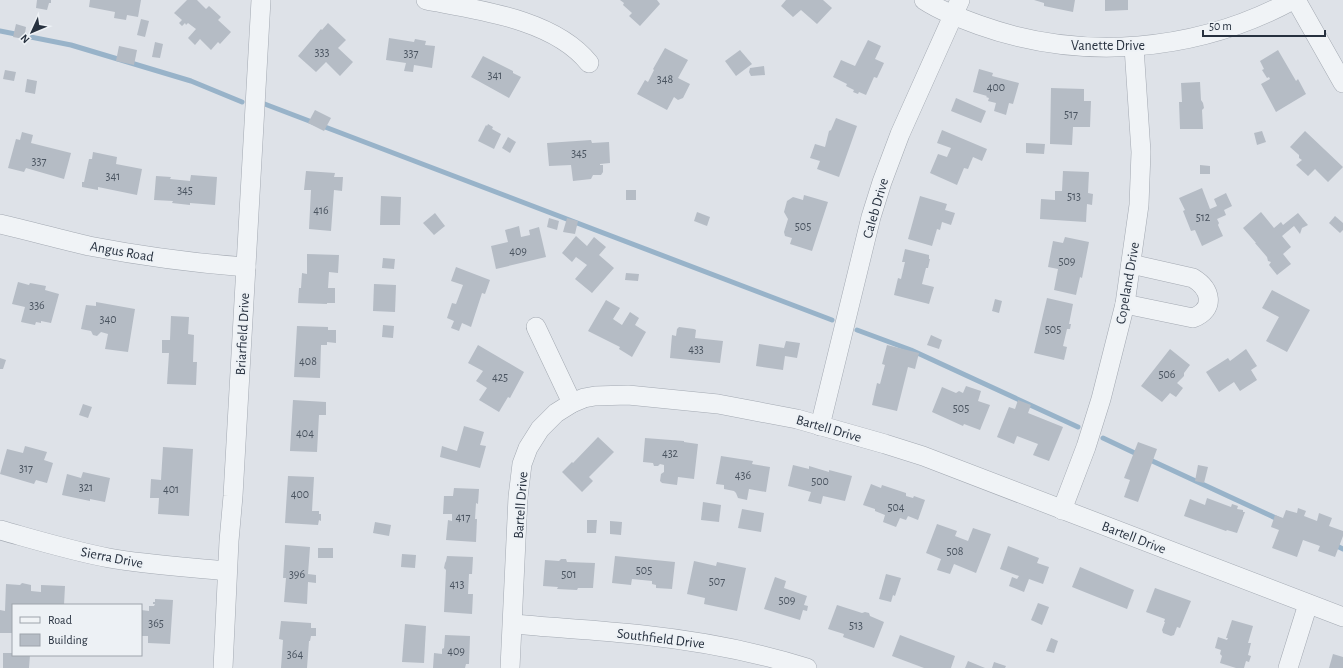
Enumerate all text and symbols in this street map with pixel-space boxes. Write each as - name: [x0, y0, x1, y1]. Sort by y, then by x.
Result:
- north arrow: [12, 12, 52, 52]
- scale bar: [1203, 12, 1325, 38]
- text: 50 m: [1209, 20, 1232, 32]
- text: N: [19, 32, 32, 45]
- street label: Vanette Drive: [1071, 39, 1145, 53]
- house number: 333: [315, 46, 329, 58]
- house number: 337: [404, 47, 418, 59]
- house number: 341: [488, 69, 502, 81]
- house number: 348: [657, 73, 674, 85]
- house number: 400: [987, 81, 1005, 93]
- house number: 517: [1064, 108, 1078, 120]
- house number: 345: [571, 147, 587, 159]
- house number: 337: [32, 155, 46, 167]
- house number: 341: [106, 170, 120, 182]
- street label: Caleb Drive: [861, 176, 891, 240]
- house number: 345: [177, 184, 193, 196]
- house number: 513: [1067, 190, 1081, 202]
- house number: 416: [313, 204, 329, 216]
- house number: 512: [1196, 211, 1211, 223]
- house number: 505: [795, 220, 811, 232]
- street label: Angus Road: [89, 239, 155, 264]
- street label: Copeland Drive: [1114, 241, 1142, 325]
- house number: 409: [509, 245, 527, 257]
- house number: 509: [1059, 255, 1076, 267]
- street label: Briarfield Drive: [234, 292, 252, 376]
- house number: 336: [29, 299, 45, 311]
- house number: 340: [99, 313, 117, 325]
- house number: 505: [1045, 323, 1061, 335]
- house number: 433: [688, 343, 704, 355]
- house number: 408: [299, 355, 317, 367]
- house number: 506: [1159, 368, 1176, 380]
- house number: 425: [492, 371, 508, 383]
- house number: 505: [953, 402, 969, 414]
- street label: Bartell Drive: [794, 413, 863, 445]
- house number: 404: [296, 427, 314, 439]
- house number: 432: [662, 447, 679, 459]
- house number: 317: [19, 462, 33, 474]
- house number: 436: [735, 469, 752, 481]
- street label: Bartell Drive: [512, 471, 530, 539]
- house number: 500: [811, 475, 829, 487]
- house number: 321: [79, 481, 93, 493]
- house number: 401: [163, 483, 179, 495]
- house number: 400: [291, 488, 309, 500]
- house number: 504: [887, 501, 905, 513]
- house number: 417: [456, 511, 470, 523]
- street label: Bartell Drive: [1100, 519, 1168, 557]
- street label: Sierra Drive: [79, 545, 144, 571]
- house number: 508: [946, 545, 964, 557]
- house number: 505: [636, 564, 652, 576]
- house number: 396: [289, 568, 305, 580]
- house number: 501: [561, 568, 577, 580]
- house number: 507: [709, 575, 725, 587]
- house number: 413: [450, 578, 464, 590]
- house number: 509: [779, 594, 796, 606]
- legend: [12, 604, 142, 656]
- text: Road: [48, 614, 72, 626]
- house number: 365: [148, 617, 164, 629]
- house number: 513: [849, 619, 863, 631]
- street label: Southfield Drive: [616, 627, 706, 651]
- text: Building: [48, 634, 88, 646]
- house number: 409: [447, 645, 465, 657]
- house number: 364: [287, 648, 303, 660]

